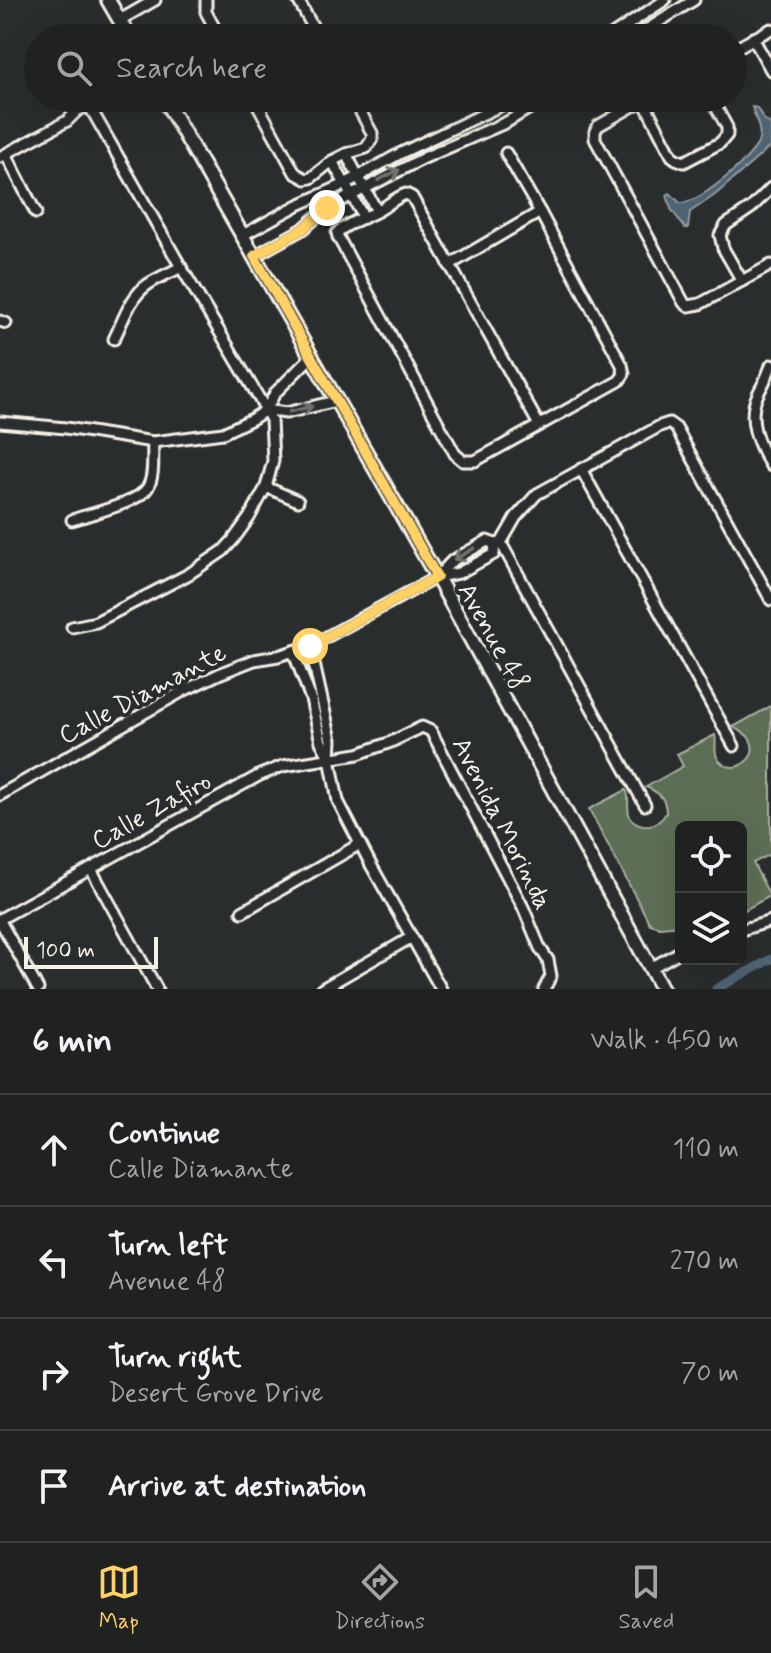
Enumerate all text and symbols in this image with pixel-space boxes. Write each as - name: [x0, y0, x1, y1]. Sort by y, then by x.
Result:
- search box: [24, 24, 747, 112]
- icon: search: [52, 46, 96, 90]
- text: Search here: [116, 49, 267, 88]
- one-way arrow: [377, 167, 401, 183]
- route end: [309, 190, 345, 226]
- one-way arrow: [288, 401, 314, 416]
- one-way arrow: [453, 546, 476, 562]
- street label: Avenue 48: [449, 577, 536, 697]
- route start: [292, 628, 328, 664]
- street label: Calle Diamante: [53, 636, 233, 753]
- street label: Avenida Morinda: [443, 732, 559, 916]
- street label: Calle Zafiro: [86, 765, 218, 859]
- map controls: [675, 821, 747, 965]
- button: locate: [675, 821, 747, 893]
- button: layers: [675, 893, 747, 965]
- scale bar: [24, 933, 158, 969]
- text: 100 m: [36, 937, 95, 965]
- text: 6 min: [32, 1019, 112, 1064]
- text: Walk · 450 m: [590, 1024, 739, 1058]
- text: Continue: [108, 1114, 220, 1153]
- icon: ahead: [32, 1128, 76, 1172]
- text: 110 m: [673, 1133, 739, 1167]
- text: Calle Diamante: [108, 1153, 293, 1187]
- text: Turn left: [108, 1226, 228, 1265]
- icon: left: [32, 1240, 76, 1284]
- text: 270 m: [670, 1245, 739, 1279]
- text: Avenue 48: [108, 1265, 226, 1299]
- text: Turn right: [108, 1338, 241, 1377]
- icon: right: [32, 1352, 76, 1396]
- text: 70 m: [681, 1357, 739, 1391]
- text: Desert Grove Drive: [108, 1377, 323, 1411]
- icon: arrive: [32, 1464, 76, 1508]
- text: Arrive at destination: [108, 1467, 366, 1506]
- tab: Map: [97, 1560, 141, 1636]
- tab: Directions: [334, 1560, 425, 1636]
- tab: Saved: [619, 1560, 674, 1636]

